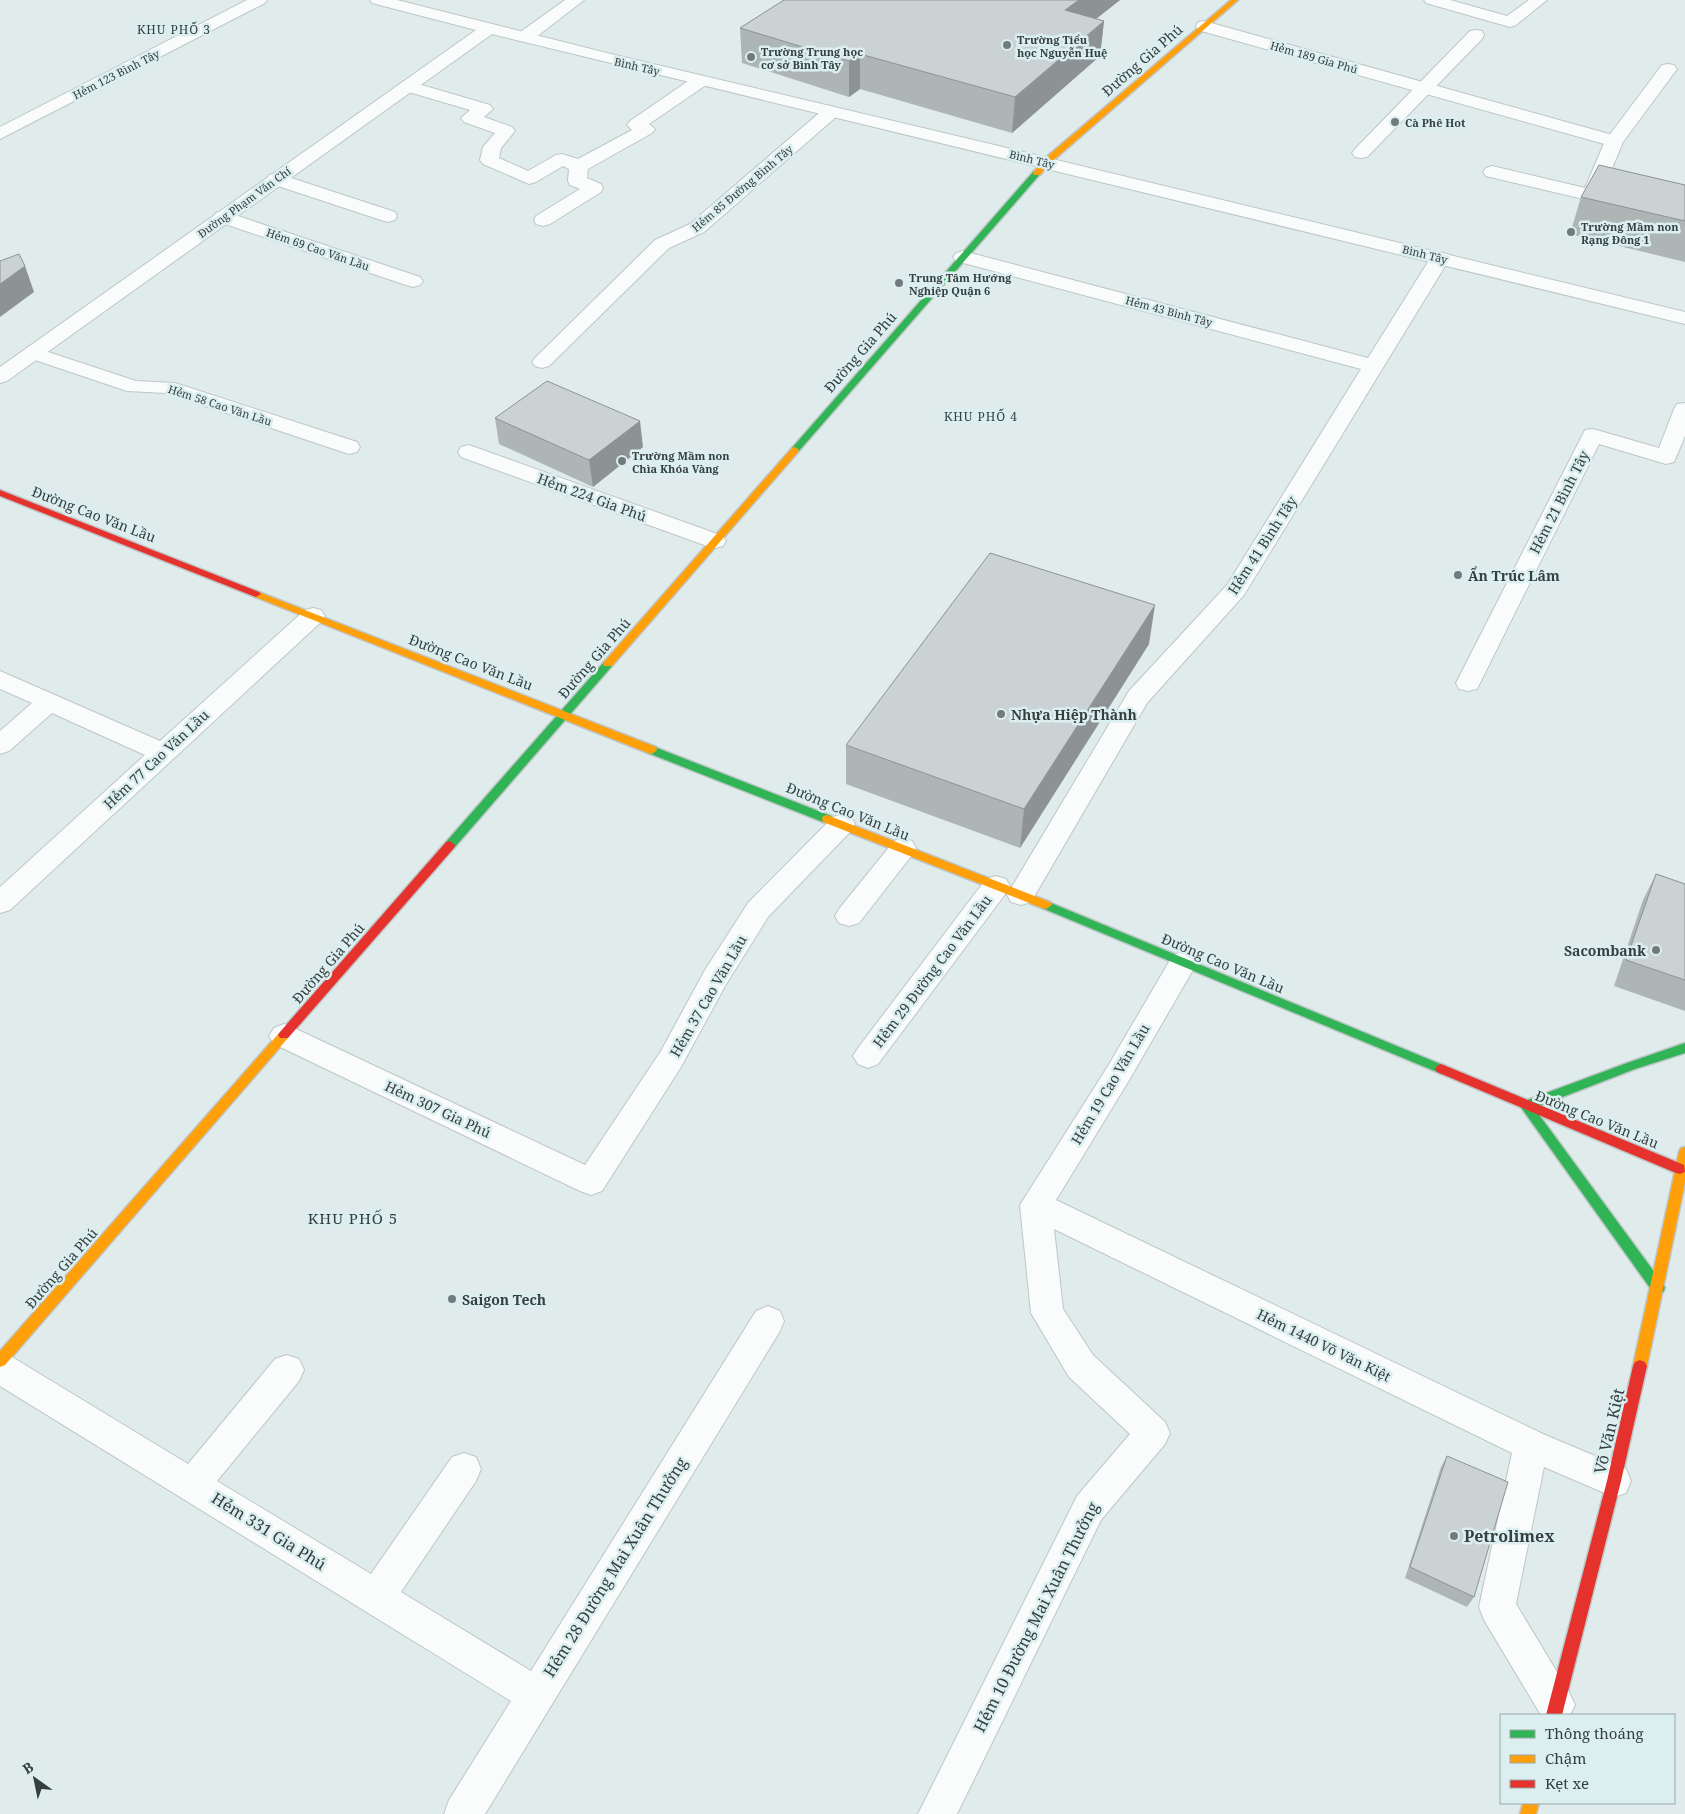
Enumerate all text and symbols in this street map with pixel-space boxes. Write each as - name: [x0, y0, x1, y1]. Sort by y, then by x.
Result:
- street label: Đường Gia Phú: [1098, 20, 1186, 100]
- district label: KHU PHỐ 3: [137, 21, 211, 38]
- place label: Trường Tiểu học Nguyễn Huệ: [1017, 32, 1107, 60]
- street label: Hẻm 189 Gia Phú: [1269, 37, 1359, 77]
- marker: Trường Tiểu học Nguyễn Huệ: [1001, 39, 1013, 51]
- place label: Trường Trung học cơ sở Bình Tây: [761, 44, 863, 72]
- street label: Hẻm 123 Bình Tây: [70, 45, 163, 102]
- marker: Trường Trung học cơ sở Bình Tây: [745, 51, 757, 63]
- street label: Bình Tây: [613, 53, 662, 79]
- place label: Cà Phê Hot: [1405, 115, 1466, 130]
- marker: Cà Phê Hot: [1389, 116, 1401, 128]
- street label: Hẻm 85 Đường Bình Tây: [688, 141, 796, 235]
- street label: Bình Tây: [1008, 146, 1057, 172]
- street label: Đường Phạm Văn Chí: [195, 163, 294, 241]
- place label: Trường Mầm non Rạng Đông 1: [1581, 219, 1679, 247]
- street label: Hẻm 69 Cao Văn Lầu: [264, 224, 372, 274]
- marker: Trường Mầm non Rạng Đông 1: [1565, 226, 1577, 238]
- street label: Bình Tây: [1401, 241, 1450, 267]
- place label: Trung Tâm Hướng Nghiệp Quận 6: [909, 270, 1012, 298]
- marker: Trung Tâm Hướng Nghiệp Quận 6: [893, 277, 905, 289]
- street label: Hẻm 43 Bình Tây: [1124, 292, 1215, 330]
- street label: Đường Gia Phú: [820, 308, 900, 396]
- street label: Hẻm 58 Cao Văn Lầu: [166, 381, 274, 429]
- district label: KHU PHỐ 4: [944, 408, 1018, 425]
- street label: Hẻm 21 Bình Tây: [1525, 447, 1593, 557]
- place label: Trường Mầm non Chìa Khóa Vàng: [632, 448, 730, 476]
- marker: Trường Mầm non Chìa Khóa Vàng: [616, 455, 628, 467]
- street label: Hẻm 224 Gia Phú: [535, 468, 649, 526]
- street label: Đường Cao Văn Lầu: [29, 482, 159, 546]
- street label: Hẻm 41 Bình Tây: [1223, 492, 1301, 598]
- place label: Ẩn Trúc Lâm: [1468, 566, 1560, 585]
- marker: Ẩn Trúc Lâm: [1452, 569, 1464, 581]
- street label: Đường Gia Phú: [554, 614, 634, 702]
- street label: Đường Cao Văn Lầu: [406, 630, 536, 694]
- street label: Hẻm 77 Cao Văn Lầu: [99, 705, 213, 813]
- place label: Nhựa Hiệp Thành: [1011, 705, 1137, 724]
- marker: Nhựa Hiệp Thành: [995, 708, 1007, 720]
- street label: Đường Cao Văn Lầu: [783, 778, 913, 844]
- street label: Hẻm 29 Đường Cao Văn Lầu: [868, 891, 996, 1051]
- street label: Đường Gia Phú: [288, 919, 368, 1007]
- street label: Đường Cao Văn Lầu: [1159, 929, 1287, 997]
- street label: Hẻm 37 Cao Văn Lầu: [665, 932, 751, 1060]
- place label: Sacombank: [1564, 941, 1646, 960]
- marker: Sacombank: [1650, 944, 1662, 956]
- street label: Hẻm 19 Cao Văn Lầu: [1066, 1020, 1154, 1148]
- street label: Hẻm 307 Gia Phú: [382, 1076, 494, 1142]
- street label: Đường Cao Văn Lầu: [1532, 1086, 1662, 1152]
- district label: KHU PHỐ 5: [308, 1208, 398, 1228]
- street label: Đường Gia Phú: [21, 1224, 101, 1312]
- place label: Saigon Tech: [462, 1290, 546, 1309]
- marker: Saigon Tech: [446, 1293, 458, 1305]
- street label: Hẻm 1440 Võ Văn Kiệt: [1254, 1304, 1394, 1386]
- street label: Võ Văn Kiệt: [1588, 1386, 1630, 1476]
- street label: Hẻm 28 Đường Mai Xuân Thưởng: [538, 1453, 692, 1681]
- street label: Hẻm 331 Gia Phú: [208, 1487, 330, 1575]
- street label: Hẻm 10 Đường Mai Xuân Thưởng: [968, 1498, 1104, 1736]
- place label: Petrolimex: [1464, 1525, 1555, 1547]
- marker: Petrolimex: [1448, 1530, 1460, 1542]
- legend: [1500, 1714, 1675, 1804]
- text: Thông thoáng: [1545, 1723, 1644, 1743]
- text: Chậm: [1545, 1748, 1586, 1768]
- north arrow: [10, 1754, 60, 1804]
- text: B: [19, 1757, 37, 1778]
- text: Kẹt xe: [1545, 1773, 1589, 1793]

